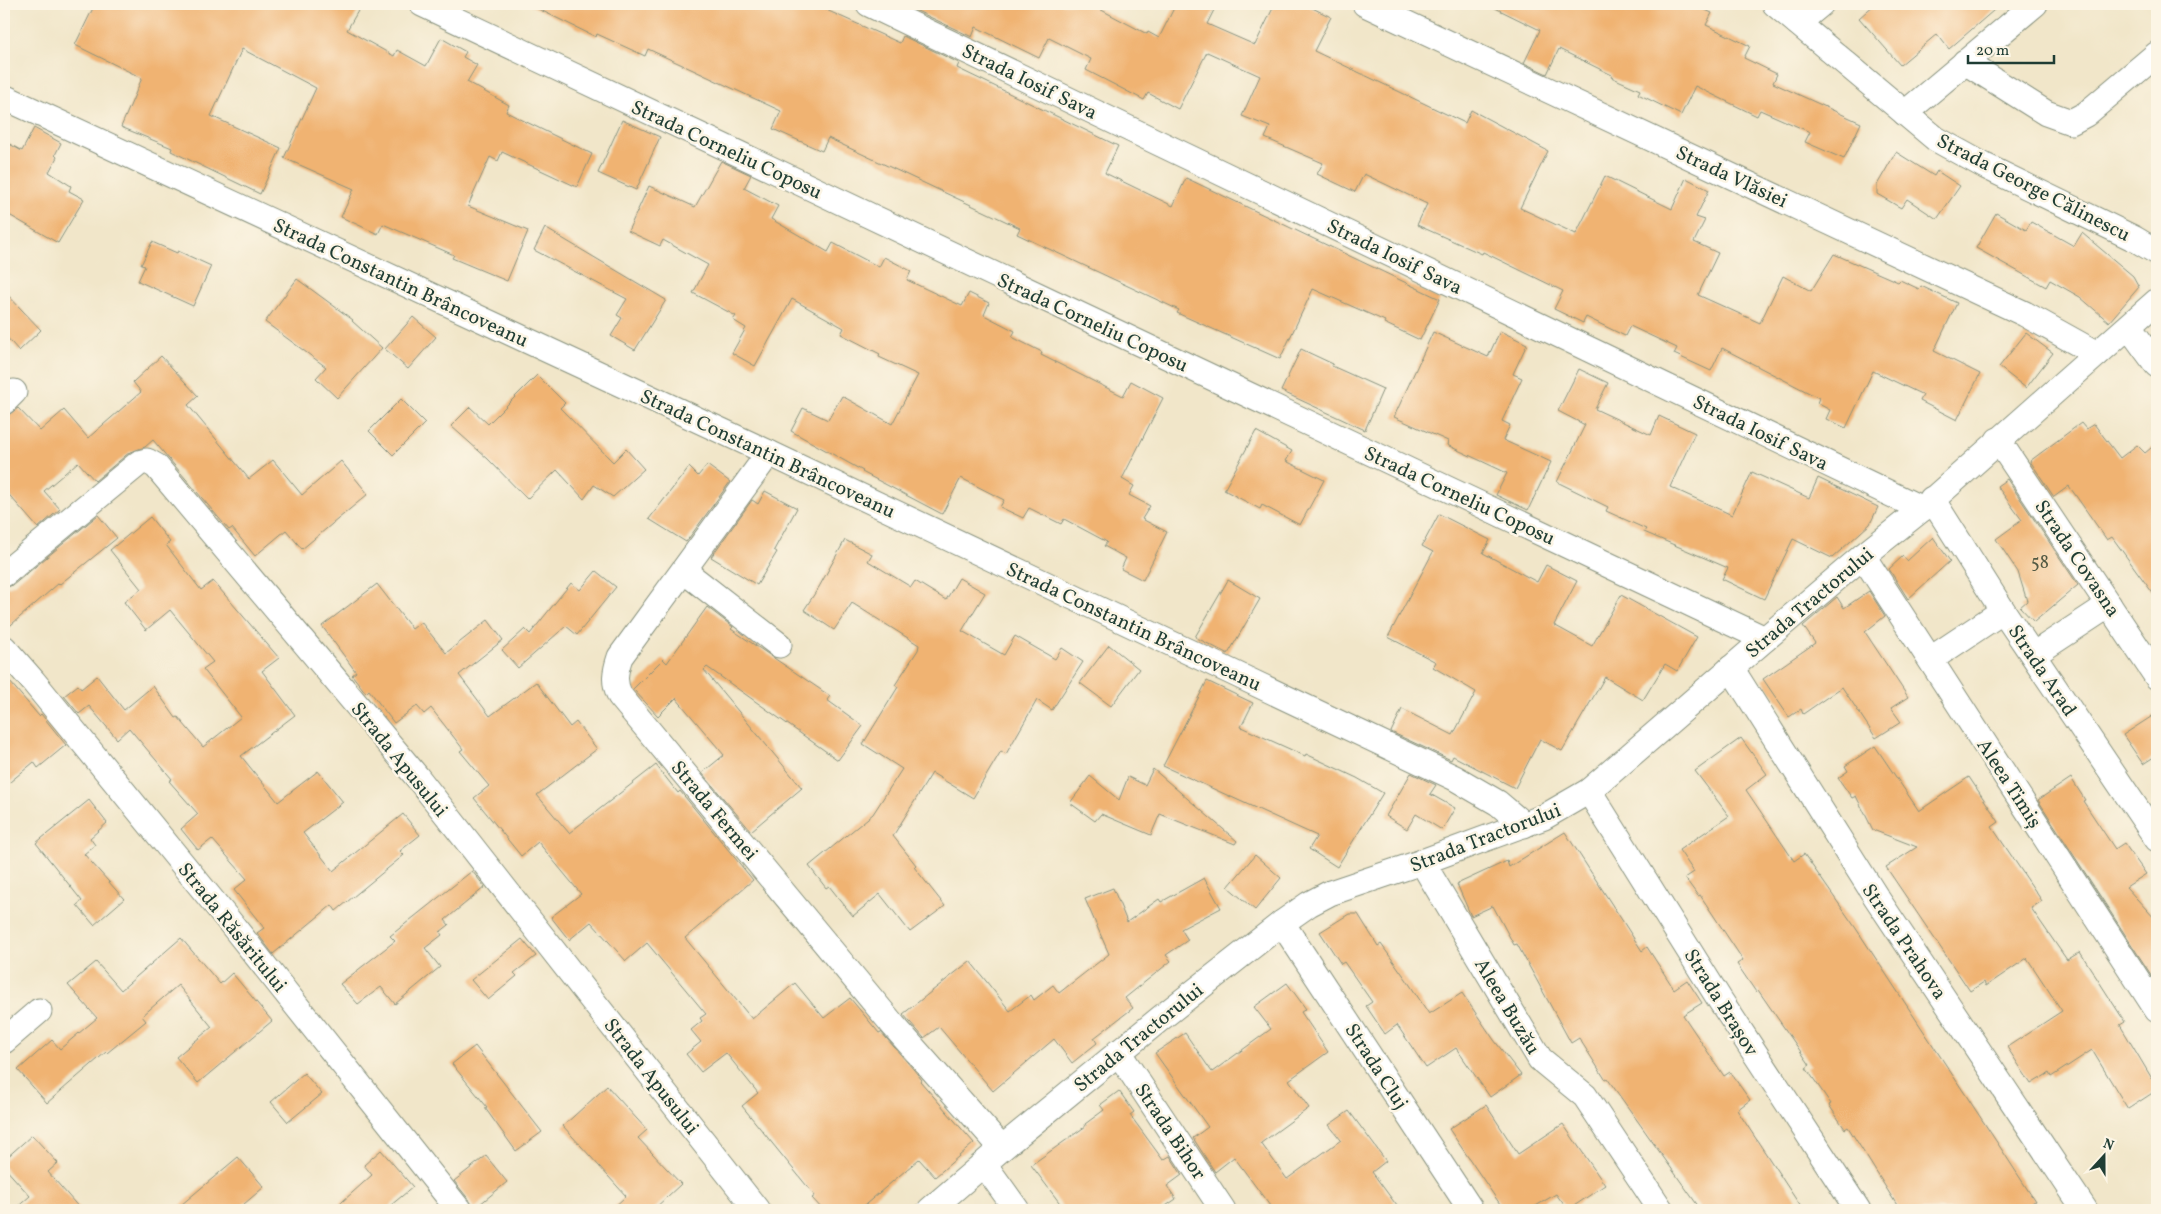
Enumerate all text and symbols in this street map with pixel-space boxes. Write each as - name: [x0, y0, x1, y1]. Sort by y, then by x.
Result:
- scale bar: [1968, 32, 2055, 64]
- street label: Strada Iosif Sava: [957, 38, 1102, 128]
- text: 20 m: [1976, 41, 2009, 62]
- street label: Strada Corneliu Coposu: [626, 94, 826, 207]
- street label: Strada George Călinescu: [1932, 128, 2135, 250]
- street label: Strada Vlăsiei: [1671, 140, 1792, 216]
- street label: Strada Constantin Brâncoveanu: [268, 212, 532, 355]
- street label: Strada Iosif Sava: [1322, 213, 1467, 303]
- street label: Strada Corneliu Coposu: [992, 267, 1192, 380]
- street label: Strada Constantin Brâncoveanu: [635, 383, 899, 526]
- street label: Strada Iosif Sava: [1688, 389, 1833, 479]
- street label: Strada Corneliu Coposu: [1359, 440, 1559, 553]
- street label: Strada Covasna: [2027, 495, 2126, 623]
- street label: Strada Tractorului: [1740, 542, 1880, 666]
- house number: 58: [2031, 551, 2049, 576]
- street label: Strada Constantin Brâncoveanu: [1001, 556, 1265, 699]
- street label: Strada Arad: [2000, 620, 2082, 723]
- street label: Strada Apusului: [343, 697, 454, 824]
- street label: Aleea Timiș: [1969, 734, 2048, 834]
- street label: Strada Fermei: [663, 755, 764, 867]
- street label: Strada Tractorului: [1406, 797, 1565, 881]
- street label: Strada Răsăritului: [170, 857, 293, 999]
- street label: Strada Prahova: [1854, 879, 1953, 1006]
- street label: Strada Brașov: [1676, 944, 1765, 1063]
- street label: Aleea Buzău: [1466, 954, 1546, 1061]
- street label: Strada Tractorului: [1068, 977, 1210, 1100]
- street label: Strada Apusului: [596, 1013, 705, 1141]
- street label: Strada Cluj: [1337, 1019, 1414, 1116]
- street label: Strada Bihor: [1127, 1078, 1212, 1186]
- north arrow: [2078, 1132, 2128, 1182]
- text: N: [2100, 1135, 2116, 1156]

